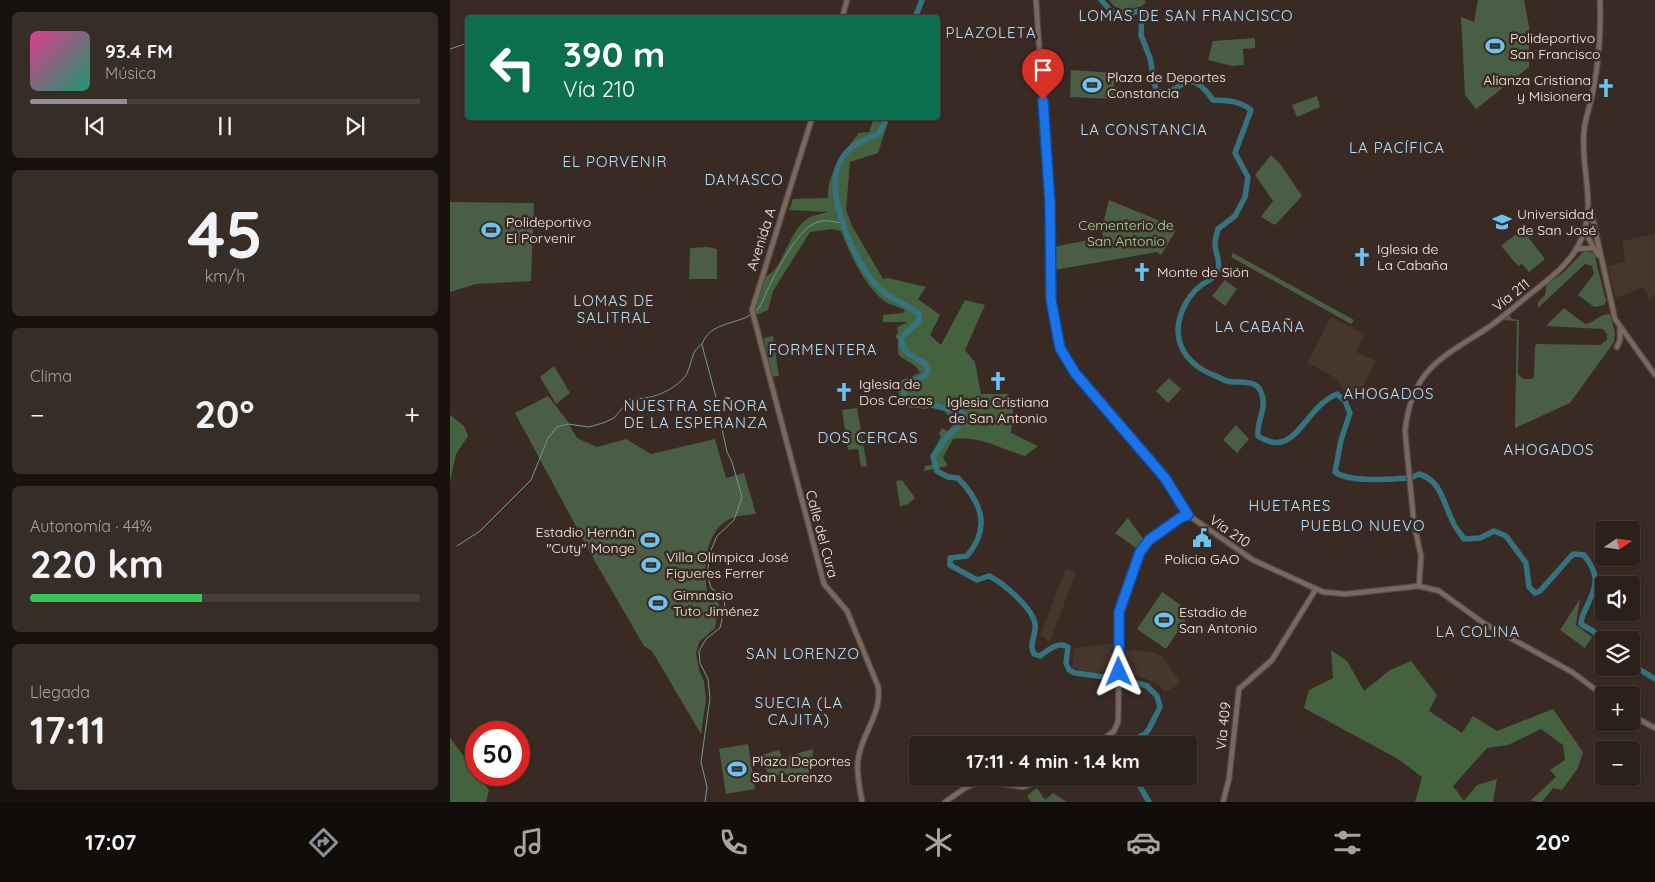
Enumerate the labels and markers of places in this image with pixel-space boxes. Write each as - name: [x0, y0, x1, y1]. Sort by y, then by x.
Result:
- place label: Polideportivo San Francisco: [1510, 29, 1600, 63]
- sports icon: Polideportivo San Francisco: [1484, 35, 1506, 57]
- pin: [1022, 49, 1064, 100]
- place label: Plaza de Deportes Constancia: [1107, 68, 1226, 102]
- place label: Alianza Cristiana y Misionera: [1483, 71, 1591, 105]
- sports icon: Plaza de Deportes Constancia: [1081, 74, 1103, 96]
- church icon: Alianza Cristiana y Misionera: [1595, 77, 1617, 99]
- place label: Universidad de San José: [1517, 205, 1597, 239]
- school or university icon: Universidad de San José: [1491, 211, 1513, 233]
- place label: Polideportivo El Porvenir: [506, 213, 591, 247]
- sports icon: Polideportivo El Porvenir: [480, 219, 502, 241]
- place label: Iglesia de La Cabaña: [1377, 240, 1448, 274]
- church icon: Iglesia de La Cabaña: [1351, 246, 1373, 268]
- church icon: Monte de Sión: [1131, 261, 1153, 283]
- place label: Monte de Sión: [1157, 263, 1249, 281]
- church icon: Iglesia Cristiana de San Antonio: [987, 370, 1009, 392]
- place label: Iglesia de Dos Cercas: [859, 375, 932, 409]
- church icon: Iglesia de Dos Cercas: [833, 381, 855, 403]
- place label: Iglesia Cristiana de San Antonio: [947, 393, 1049, 427]
- place label: Estadio Hernán "Cuty" Monge: [535, 523, 635, 557]
- public building icon: Policia GAO: [1191, 527, 1213, 549]
- sports icon: Estadio Hernán "Cuty" Monge: [639, 529, 661, 551]
- place label: Villa Olímpica José Figueres Ferrer: [666, 548, 789, 582]
- place label: Policia GAO: [1165, 550, 1240, 568]
- sports icon: Villa Olímpica José Figueres Ferrer: [640, 554, 662, 576]
- place label: Gimnasio Tuto Jiménez: [673, 586, 759, 620]
- sports icon: Gimnasio Tuto Jiménez: [647, 592, 669, 614]
- place label: Estadio de San Antonio: [1179, 603, 1257, 637]
- sports icon: Estadio de San Antonio: [1153, 609, 1175, 631]
- place label: Plaza Deportes San Lorenzo: [752, 752, 851, 786]
- sports icon: Plaza Deportes San Lorenzo: [726, 758, 748, 780]

